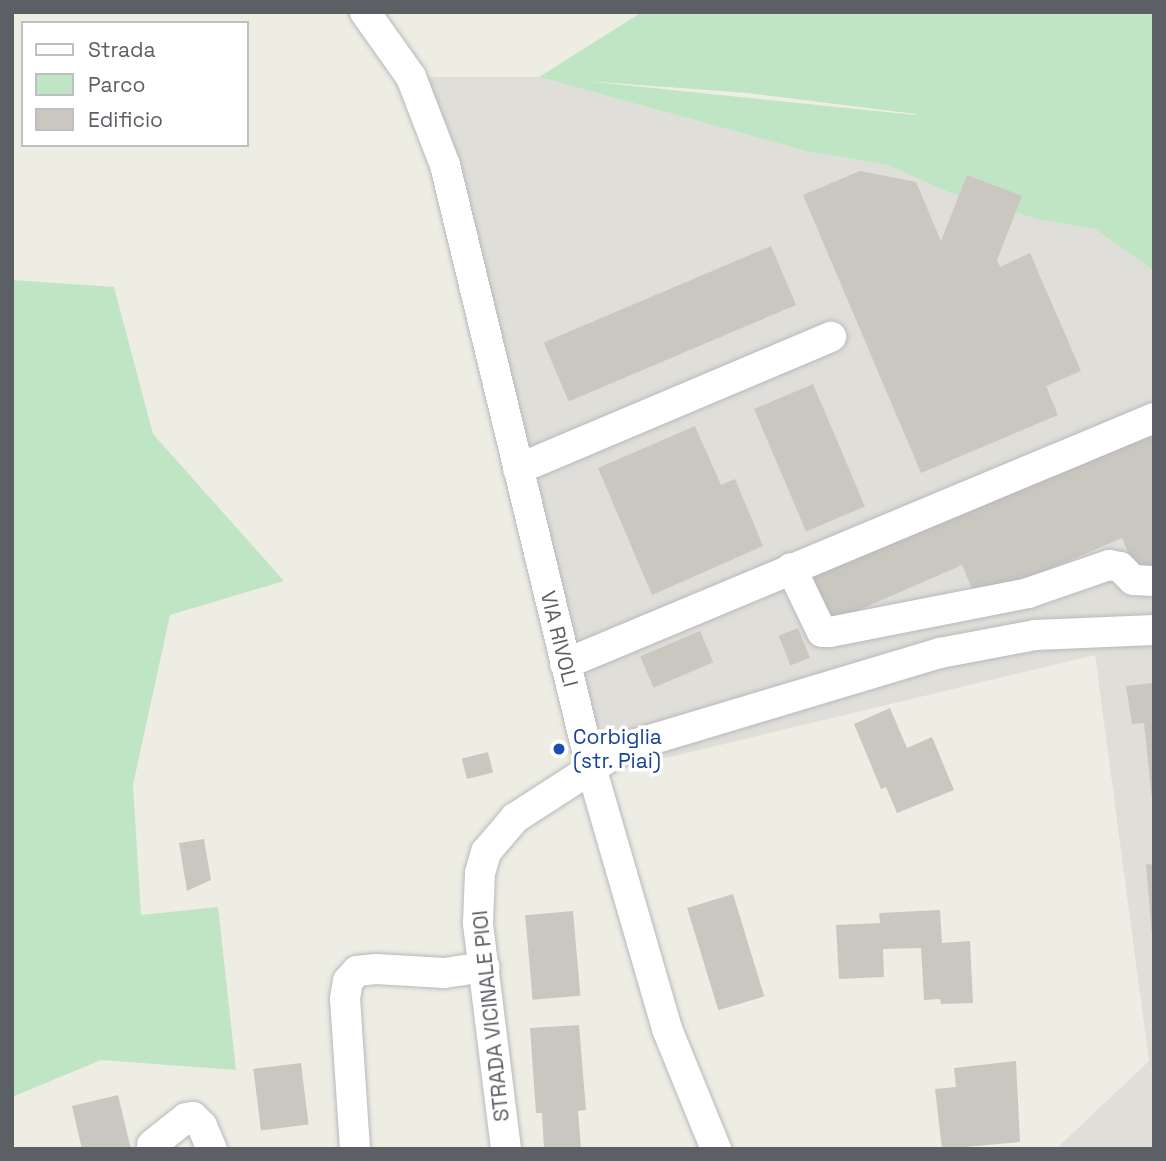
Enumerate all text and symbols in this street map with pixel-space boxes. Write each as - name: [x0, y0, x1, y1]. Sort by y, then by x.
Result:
- legend: [21, 21, 248, 147]
- text: Strada: [88, 36, 155, 63]
- text: Parco: [88, 71, 146, 98]
- text: Edificio: [88, 106, 163, 133]
- street label: VIA RIVOLI: [535, 588, 583, 690]
- place label: Corbiglia (str. Piai): [573, 724, 662, 774]
- marker: Corbiglia (str. Piai): [551, 741, 567, 757]
- street label: STRADA VICINALE PIOI: [467, 909, 515, 1123]

